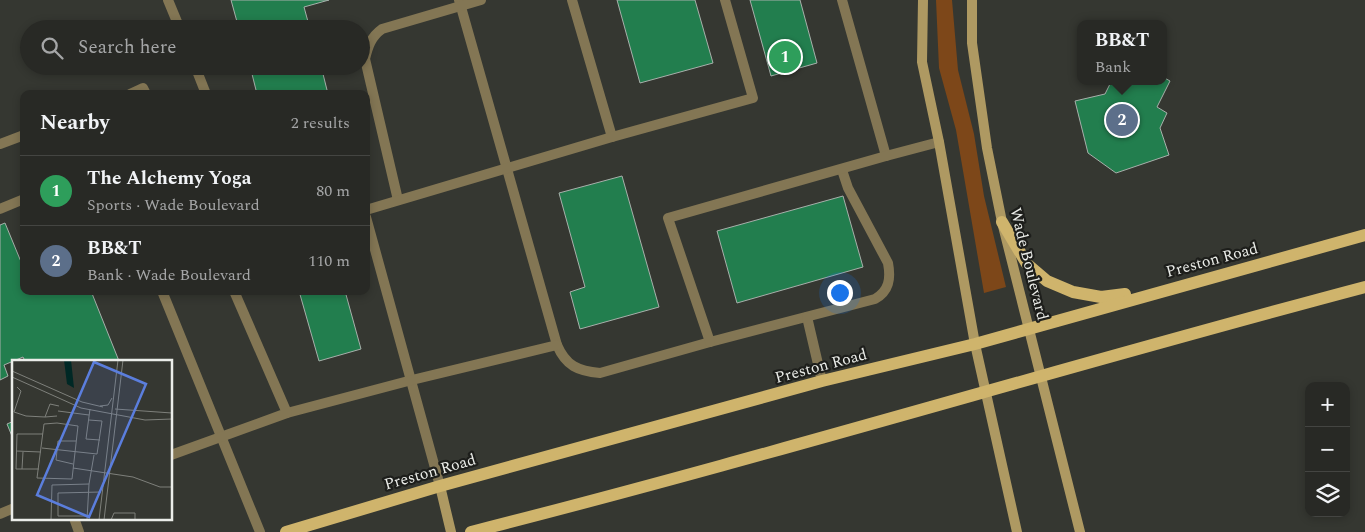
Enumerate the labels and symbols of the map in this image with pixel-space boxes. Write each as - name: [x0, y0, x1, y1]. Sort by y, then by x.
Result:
- pin: 1: [769, 38, 801, 76]
- pin: 2: [1106, 101, 1138, 139]
- street label: Wade Boulevard: [1003, 205, 1055, 323]
- street label: Preston Road: [1163, 236, 1261, 284]
- your location: [827, 280, 853, 306]
- street label: Preston Road: [772, 342, 870, 390]
- inset map: [12, 360, 172, 520]
- street label: Preston Road: [381, 447, 479, 497]

